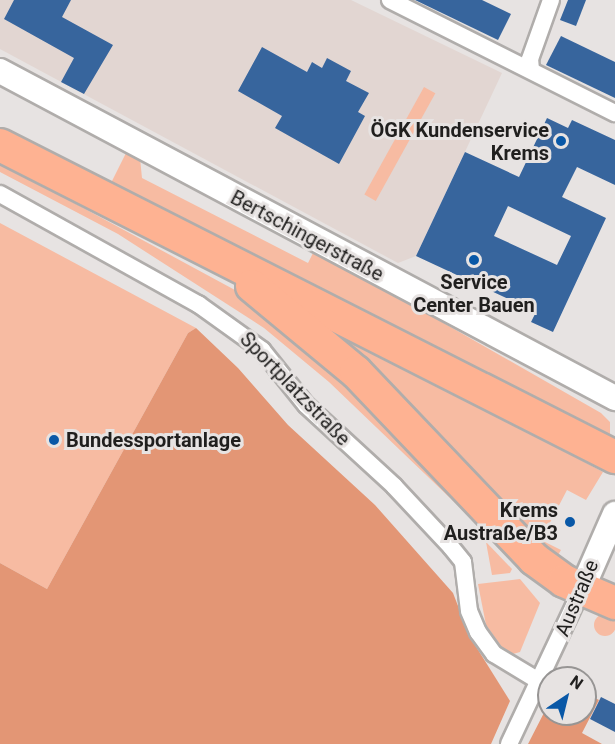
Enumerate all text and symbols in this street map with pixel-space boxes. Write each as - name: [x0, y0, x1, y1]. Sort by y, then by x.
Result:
- place label: ÖGK Kundenservice Krems: [371, 118, 549, 165]
- marker: ÖGK Kundenservice Krems: [554, 134, 568, 148]
- street label: Bertschingerstraße: [226, 186, 388, 286]
- marker: Service Center Bauen: [467, 253, 481, 267]
- place label: Service Center Bauen: [413, 270, 535, 317]
- street label: Sportplatzstraße: [235, 327, 355, 451]
- place label: Bundessportanlage: [66, 428, 241, 452]
- marker: Bundessportanlage: [47, 433, 61, 447]
- place label: Krems Austraße/B3: [444, 498, 558, 545]
- marker: Krems Austraße/B3: [563, 515, 577, 529]
- street label: Austraße: [550, 556, 604, 640]
- north arrow: [537, 666, 597, 726]
- text: N: [566, 671, 587, 694]

